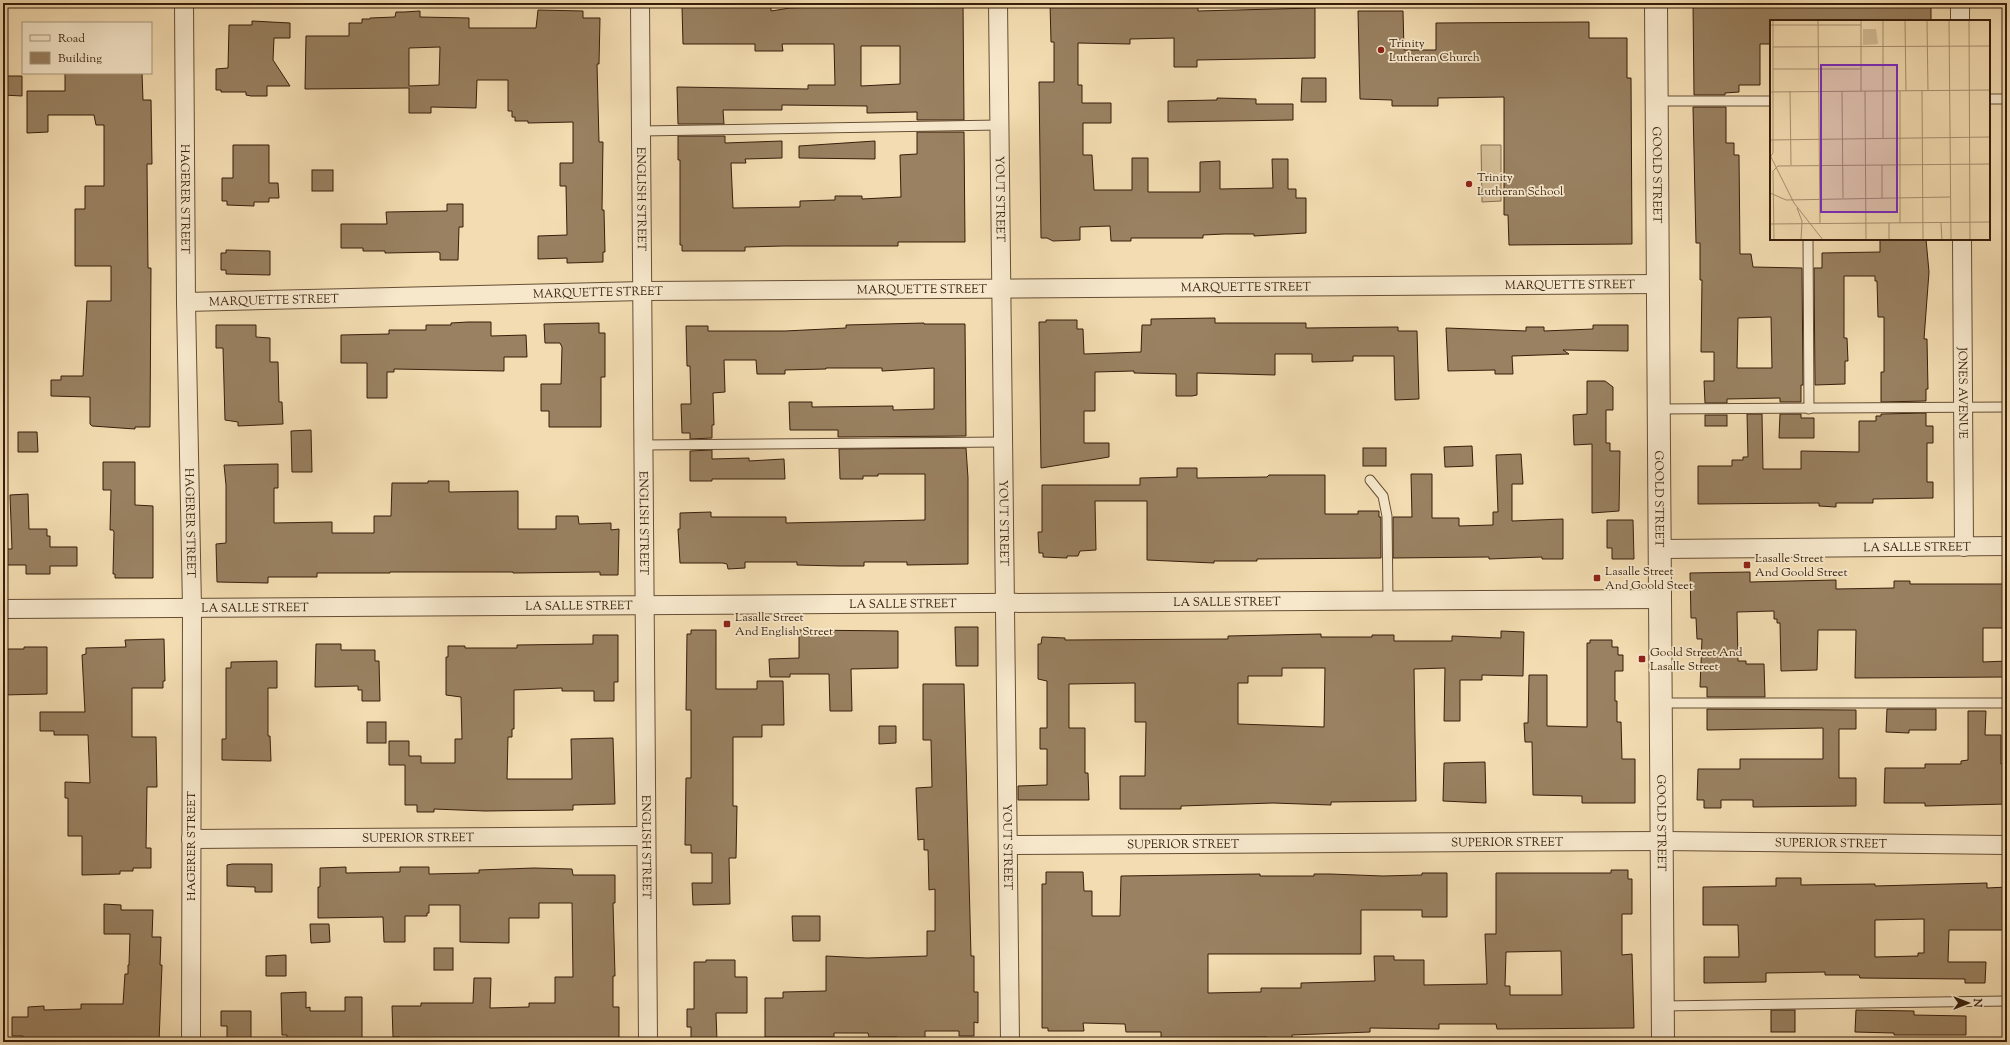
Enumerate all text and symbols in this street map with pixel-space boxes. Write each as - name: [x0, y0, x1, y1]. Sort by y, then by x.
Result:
- inset map: [1770, 20, 1990, 240]
- legend: [22, 22, 152, 74]
- text: Road: [58, 30, 85, 48]
- place label: Trinity Lutheran Church: [1389, 35, 1480, 67]
- marker: Trinity Lutheran Church: [1376, 45, 1386, 55]
- text: Building: [58, 50, 102, 68]
- street label: GOOLD STREET: [1647, 127, 1665, 224]
- street label: HAGERER STREET: [175, 144, 194, 255]
- street label: ENGLISH STREET: [631, 147, 650, 252]
- street label: YOUT STREET: [990, 156, 1009, 243]
- place label: Trinity Lutheran School: [1477, 169, 1564, 201]
- marker: Trinity Lutheran School: [1464, 179, 1474, 189]
- street label: MARQUETTE STREET: [1505, 276, 1635, 295]
- street label: MARQUETTE STREET: [1181, 278, 1311, 297]
- street label: MARQUETTE STREET: [857, 281, 987, 300]
- street label: MARQUETTE STREET: [533, 283, 664, 304]
- street label: MARQUETTE STREET: [209, 290, 340, 311]
- street label: JONES AVENUE: [1953, 346, 1971, 440]
- street label: GOOLD STREET: [1649, 451, 1668, 548]
- street label: HAGERER STREET: [179, 468, 199, 579]
- street label: ENGLISH STREET: [634, 471, 652, 576]
- street label: YOUT STREET: [994, 480, 1013, 567]
- street label: LA SALLE STREET: [1863, 538, 1971, 557]
- place label: Lasalle Street And Goold Street: [1755, 550, 1848, 582]
- marker: Lasalle Street And Goold Street: [1742, 560, 1752, 570]
- place label: Lasalle Street And Goold Steet: [1605, 563, 1693, 595]
- marker: Lasalle Street And Goold Steet: [1592, 573, 1602, 583]
- street label: LA SALLE STREET: [1173, 593, 1281, 612]
- street label: LA SALLE STREET: [849, 595, 957, 614]
- street label: LA SALLE STREET: [525, 597, 633, 616]
- street label: LA SALLE STREET: [201, 599, 309, 618]
- place label: Lasalle Street And English Street: [735, 609, 833, 641]
- marker: Lasalle Street And English Street: [722, 619, 732, 629]
- place label: Goold Street And Lasalle Street: [1650, 644, 1743, 676]
- marker: Goold Street And Lasalle Street: [1637, 654, 1647, 664]
- street label: GOOLD STREET: [1651, 775, 1670, 872]
- street label: HAGERER STREET: [183, 790, 201, 901]
- street label: ENGLISH STREET: [636, 795, 655, 900]
- street label: YOUT STREET: [997, 804, 1016, 891]
- street label: SUPERIOR STREET: [362, 829, 475, 848]
- street label: SUPERIOR STREET: [1451, 834, 1564, 852]
- street label: SUPERIOR STREET: [1775, 834, 1888, 854]
- street label: SUPERIOR STREET: [1127, 836, 1240, 854]
- north arrow: [1948, 983, 1988, 1023]
- text: N: [1969, 998, 1985, 1008]

